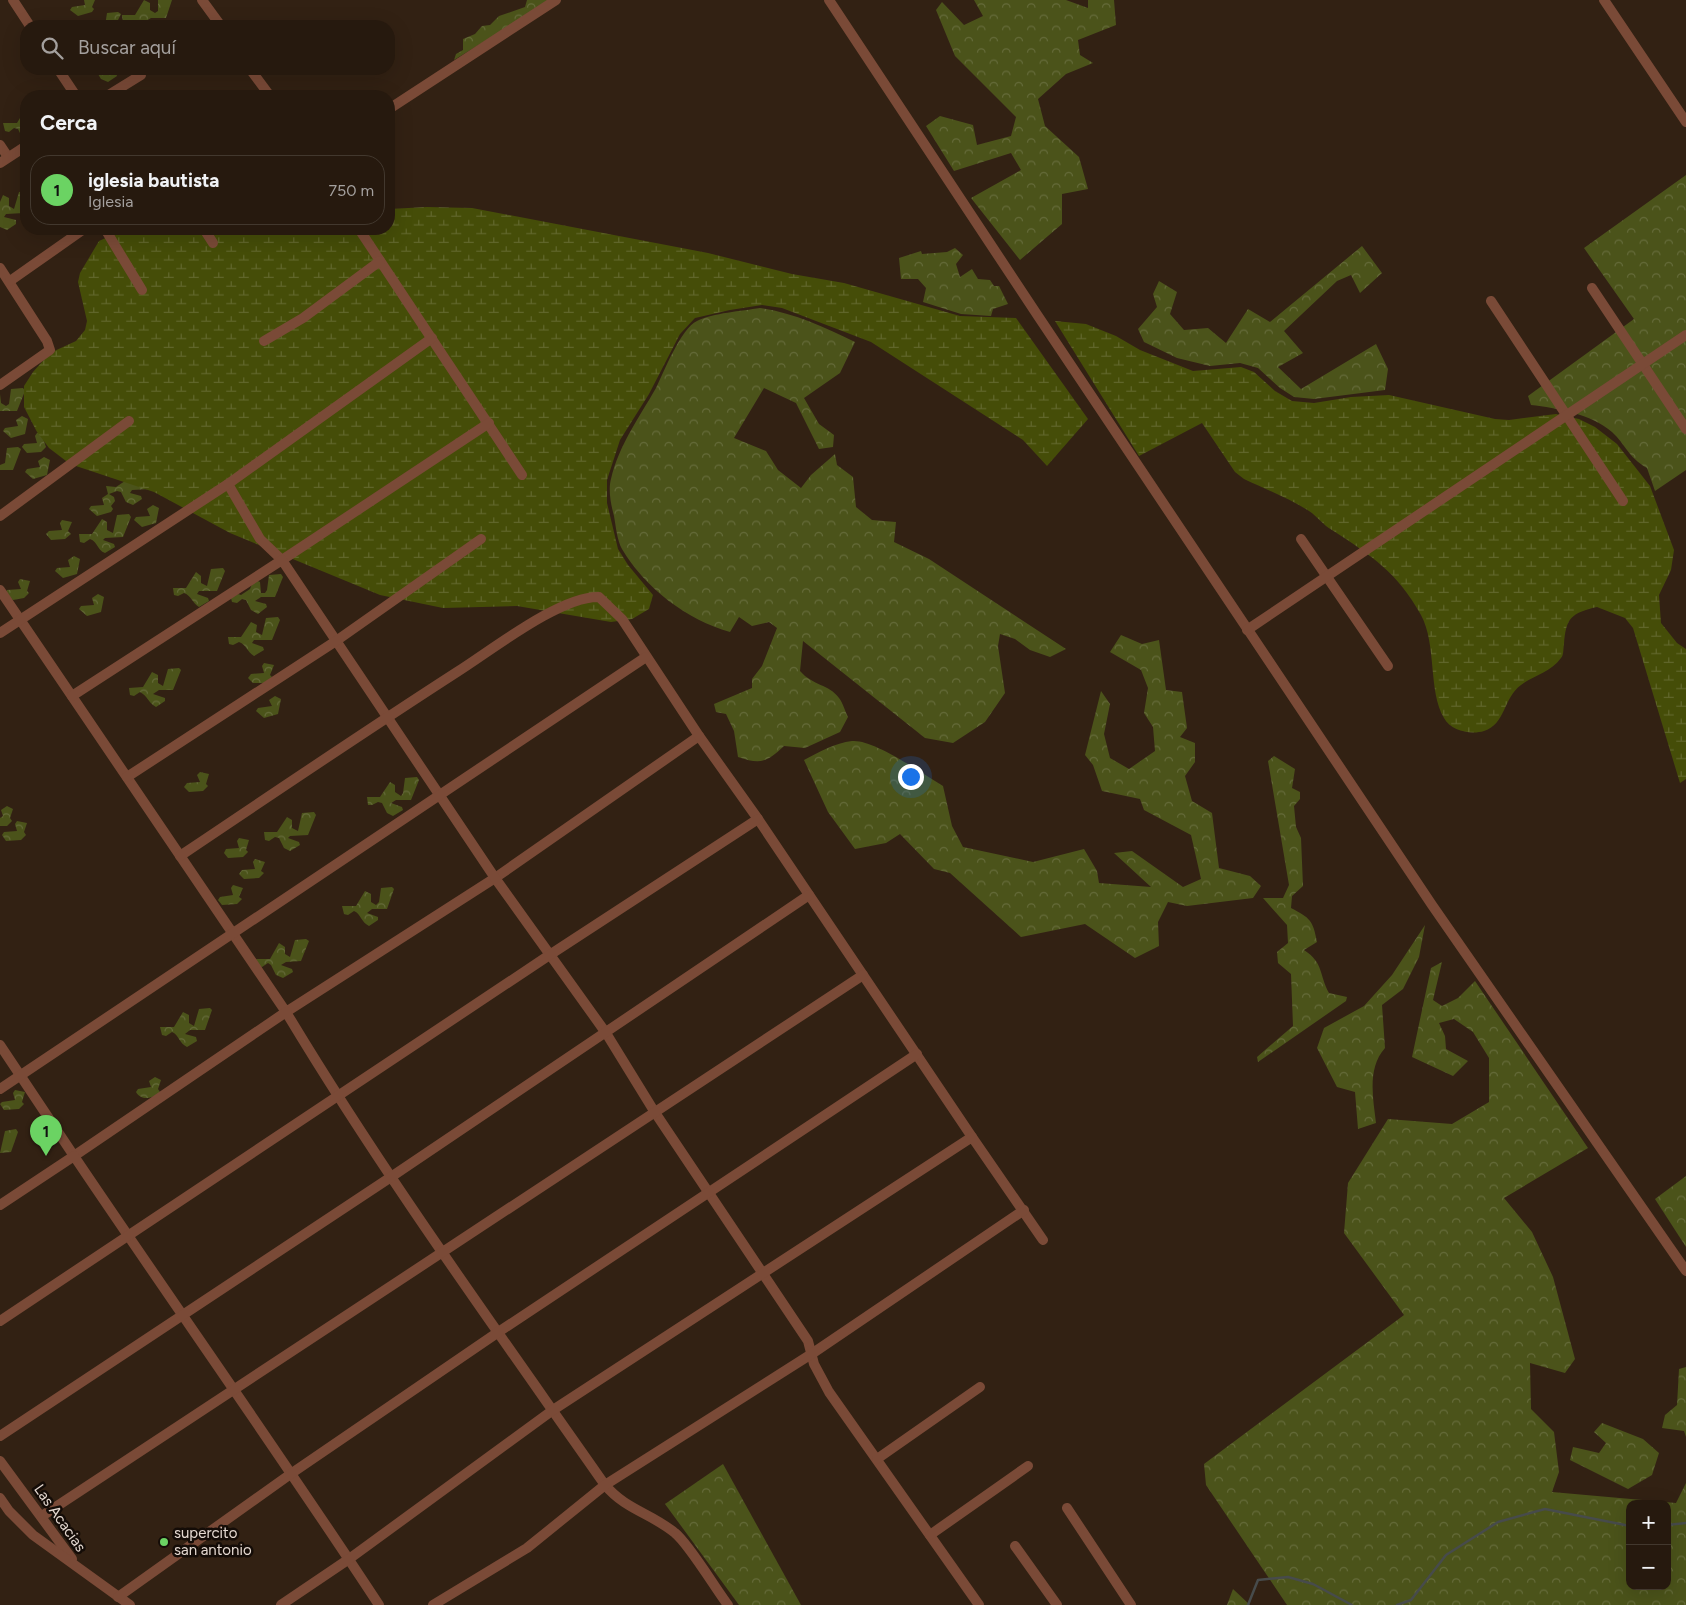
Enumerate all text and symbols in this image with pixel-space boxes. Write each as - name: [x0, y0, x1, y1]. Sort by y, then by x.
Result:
- search box: [20, 20, 395, 75]
- icon: search: [38, 34, 66, 62]
- text: Buscar aquí: [78, 36, 176, 59]
- text: Cerca: [40, 110, 97, 135]
- text: iglesia bautista: [88, 169, 219, 192]
- text: 1: [54, 181, 60, 200]
- text: 750 m: [328, 181, 374, 200]
- text: Iglesia: [88, 192, 133, 211]
- your location: [898, 764, 924, 790]
- pin: 1: [30, 1115, 62, 1156]
- street label: Las Acacias: [30, 1481, 90, 1555]
- map controls: [1626, 1500, 1671, 1590]
- button: +: [1626, 1500, 1671, 1545]
- place label: supercito san antonio: [174, 1524, 252, 1559]
- marker: supercito san antonio: [158, 1536, 170, 1548]
- button: −: [1626, 1545, 1671, 1590]

